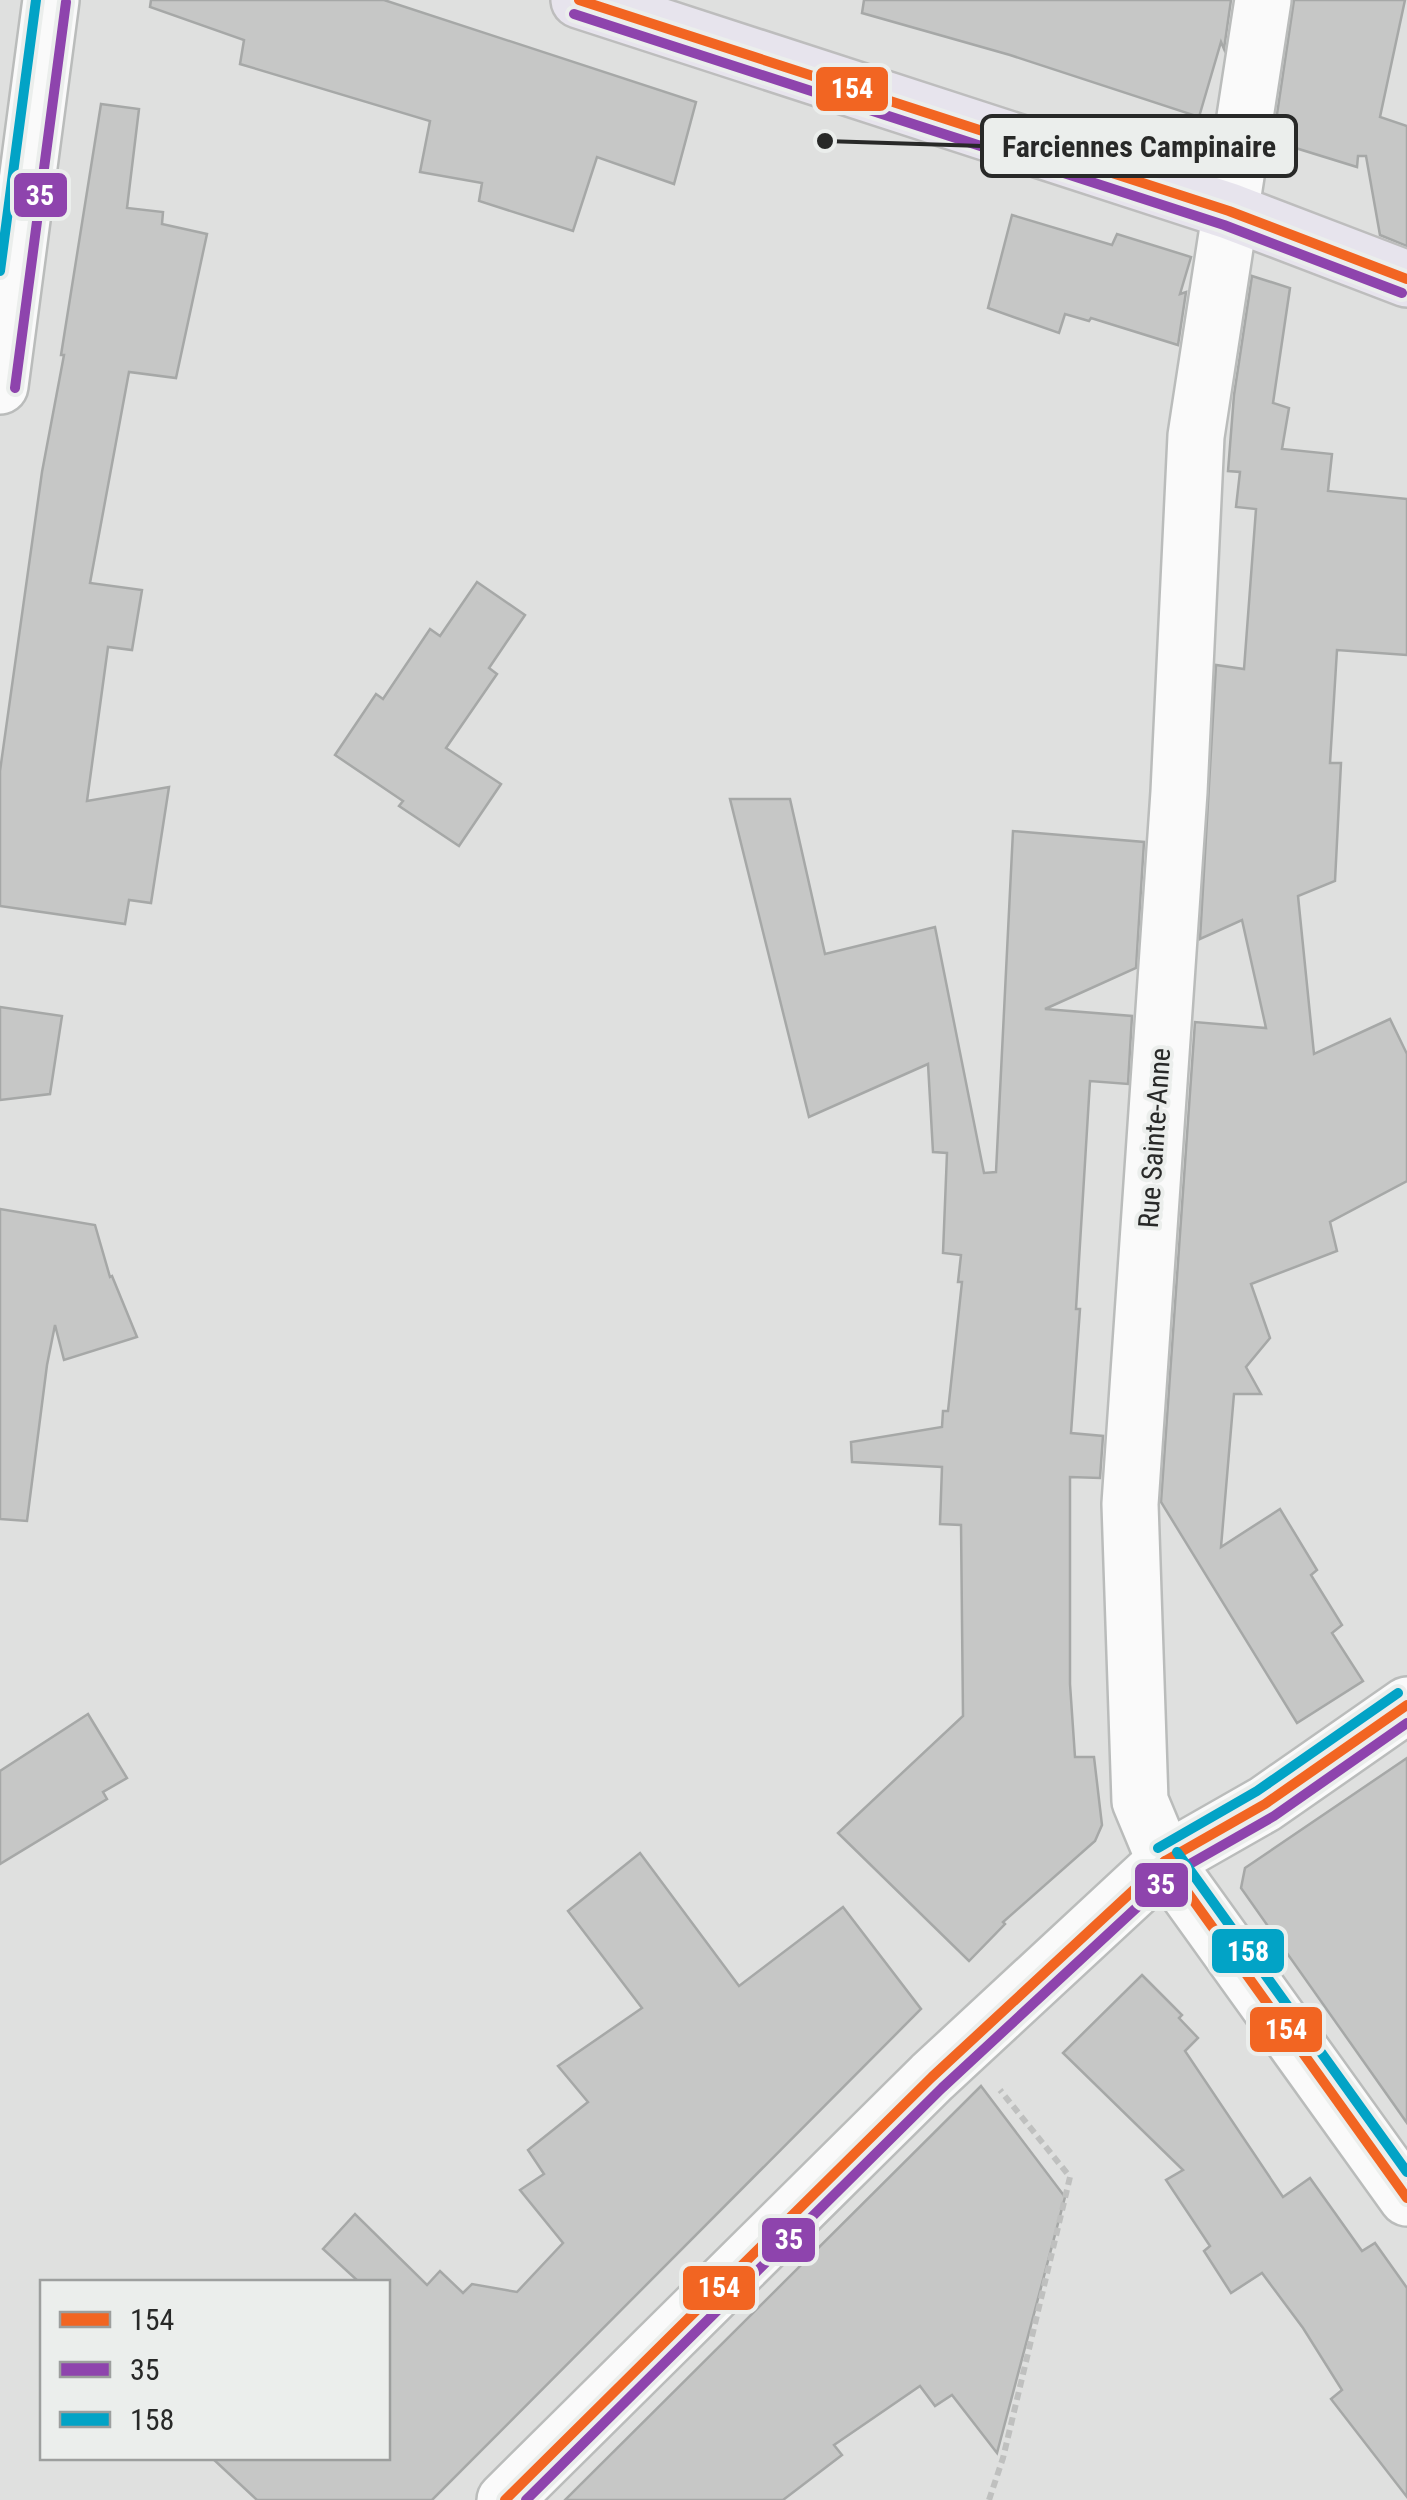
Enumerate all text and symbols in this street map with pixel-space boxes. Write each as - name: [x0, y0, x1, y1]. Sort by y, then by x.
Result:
- line badge: 154: [814, 65, 890, 113]
- text: 154: [831, 72, 873, 105]
- callout: Farciennes Campinaire: [982, 116, 1296, 176]
- text: Farciennes Campinaire: [1002, 129, 1276, 164]
- line badge: 35: [12, 171, 69, 219]
- text: 35: [26, 179, 54, 212]
- street label: Rue Sainte-Anne: [1132, 1047, 1177, 1229]
- line badge: 35: [1133, 1861, 1190, 1909]
- text: 35: [1147, 1868, 1175, 1901]
- line badge: 158: [1210, 1927, 1286, 1975]
- text: 158: [1227, 1935, 1269, 1968]
- line badge: 154: [1248, 2005, 1324, 2054]
- text: 154: [1265, 2013, 1307, 2046]
- line badge: 35: [760, 2216, 817, 2264]
- text: 35: [775, 2223, 803, 2256]
- line badge: 154: [681, 2264, 757, 2312]
- text: 154: [698, 2271, 740, 2304]
- legend: [40, 2280, 390, 2460]
- text: 154: [130, 2302, 174, 2337]
- text: 35: [130, 2352, 160, 2387]
- text: 158: [130, 2402, 174, 2437]

